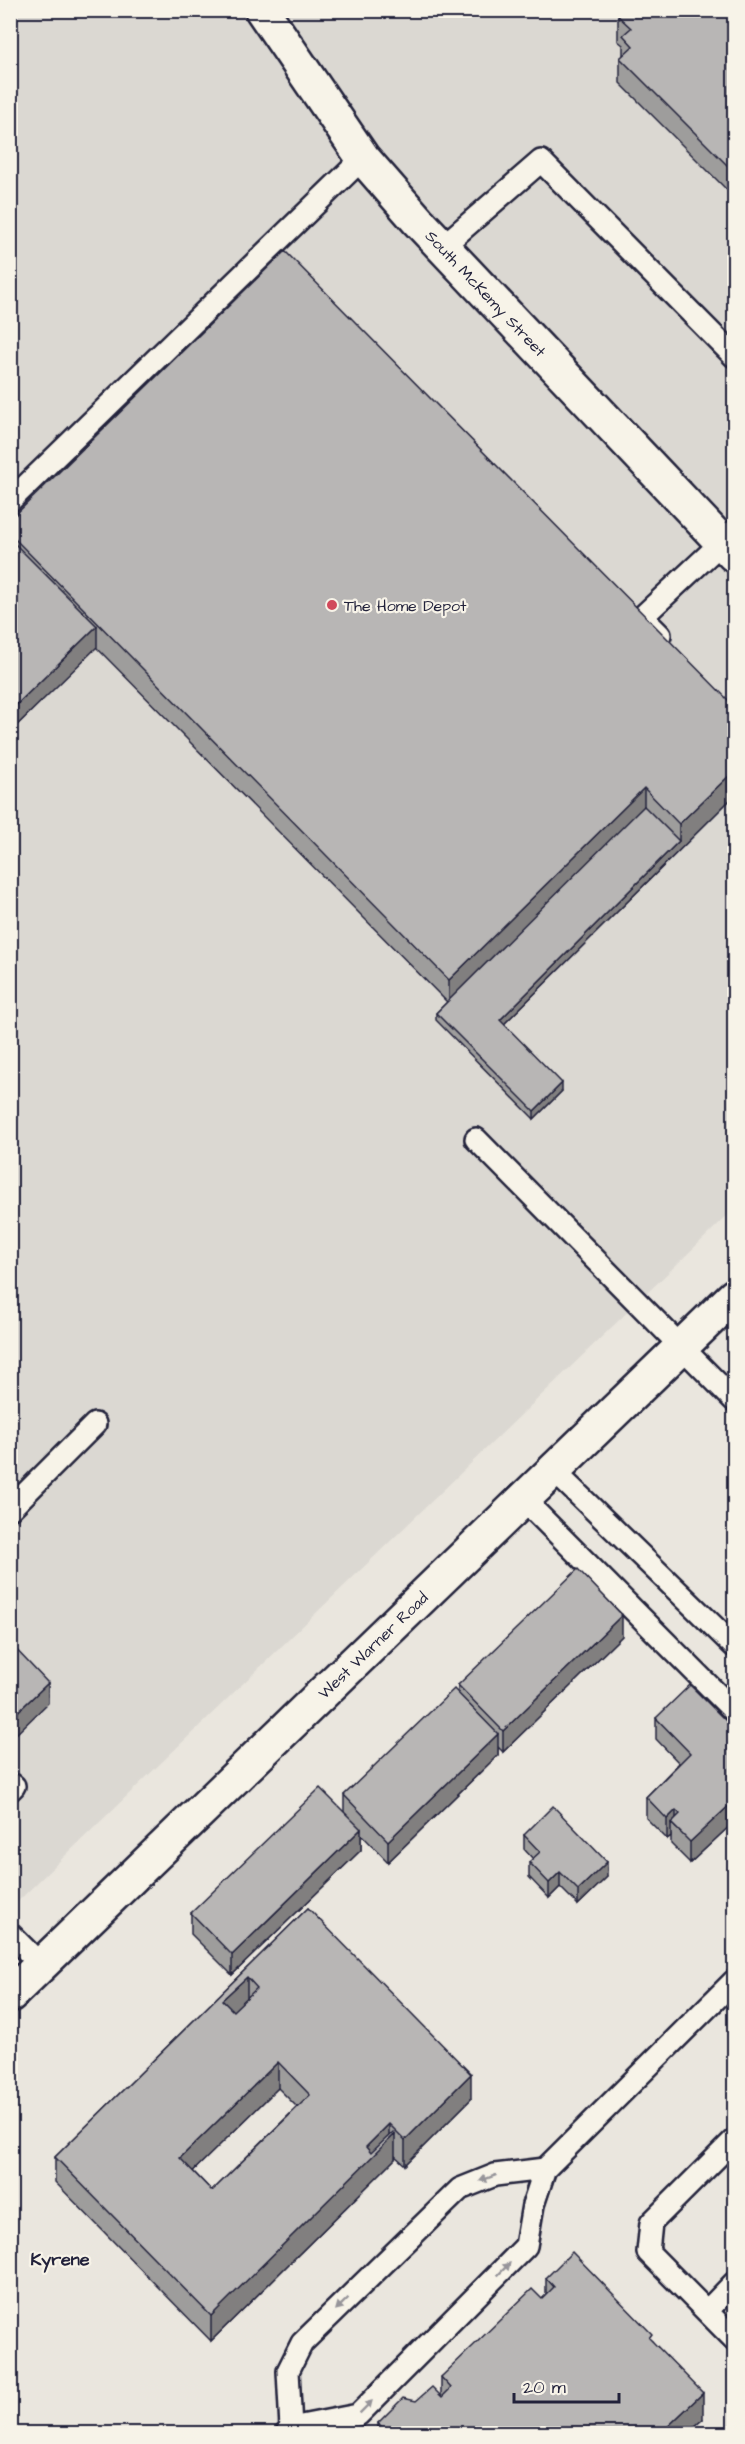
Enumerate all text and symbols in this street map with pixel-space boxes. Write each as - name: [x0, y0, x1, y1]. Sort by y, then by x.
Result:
- street label: South McKemy Street: [420, 226, 551, 362]
- place label: The Home Depot: [344, 595, 467, 617]
- marker: The Home Depot: [325, 598, 339, 612]
- street label: West Warner Road: [313, 1587, 433, 1704]
- one-way arrow: [479, 2174, 497, 2183]
- district label: Kyrene: [30, 2247, 90, 2273]
- one-way arrow: [497, 2261, 511, 2276]
- one-way arrow: [335, 2297, 349, 2311]
- scale bar: [514, 2366, 619, 2404]
- text: 20 m: [523, 2375, 566, 2400]
- one-way arrow: [359, 2399, 373, 2414]

